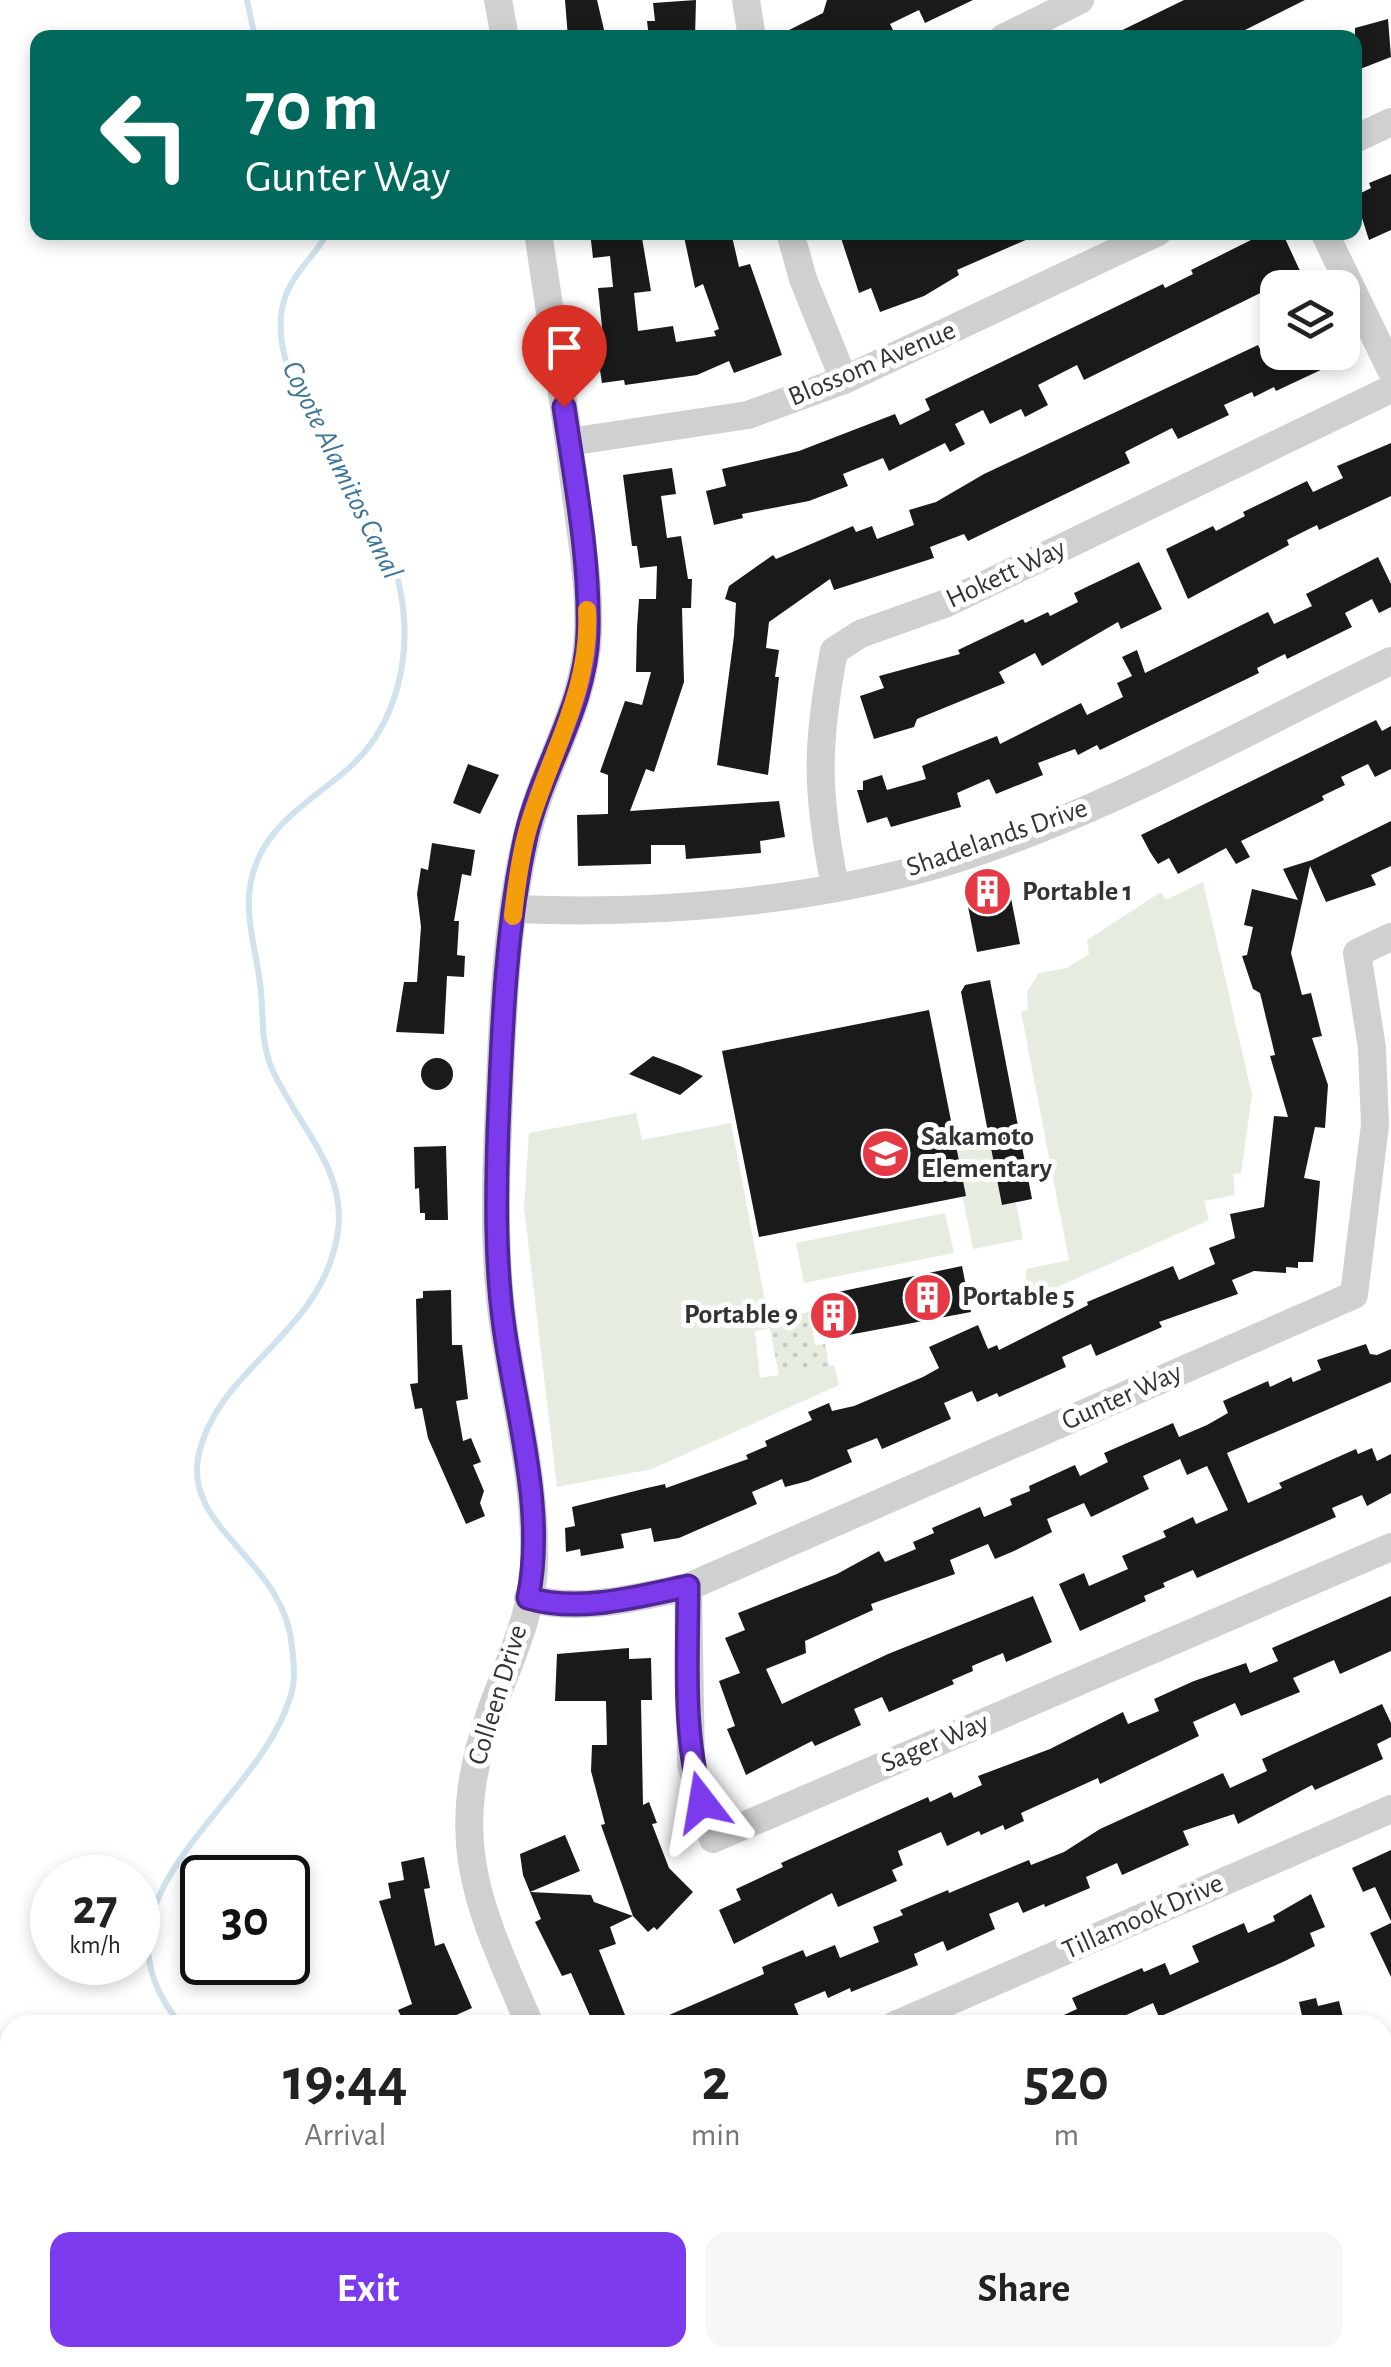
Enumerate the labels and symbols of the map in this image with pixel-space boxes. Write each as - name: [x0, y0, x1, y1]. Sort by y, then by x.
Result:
- pin: [522, 305, 607, 408]
- street label: Blossom Avenue: [784, 316, 960, 412]
- water label: Coyote Alamitos Canal: [276, 356, 408, 584]
- street label: Hokett Way: [942, 534, 1070, 614]
- street label: Shadelands Drive: [903, 794, 1091, 882]
- building icon: Portable 1: [961, 866, 1013, 918]
- place label: Portable 1: [1022, 878, 1133, 906]
- place label: Sakamoto Elementary: [921, 1123, 1052, 1183]
- school or university icon: Sakamoto Elementary: [860, 1127, 912, 1179]
- building icon: Portable 5: [901, 1271, 953, 1323]
- place label: Portable 5: [962, 1283, 1075, 1311]
- building icon: Portable 9: [807, 1289, 859, 1341]
- place label: Portable 9: [684, 1301, 798, 1329]
- street label: Gunter Way: [1058, 1358, 1186, 1436]
- street label: Colleen Drive: [463, 1622, 533, 1768]
- street label: Sager Way: [877, 1708, 993, 1778]
- position arrow: [650, 1750, 754, 1854]
- speed limit sign: 30: [180, 1855, 310, 1985]
- street label: Tillamook Drive: [1059, 1869, 1227, 1965]

